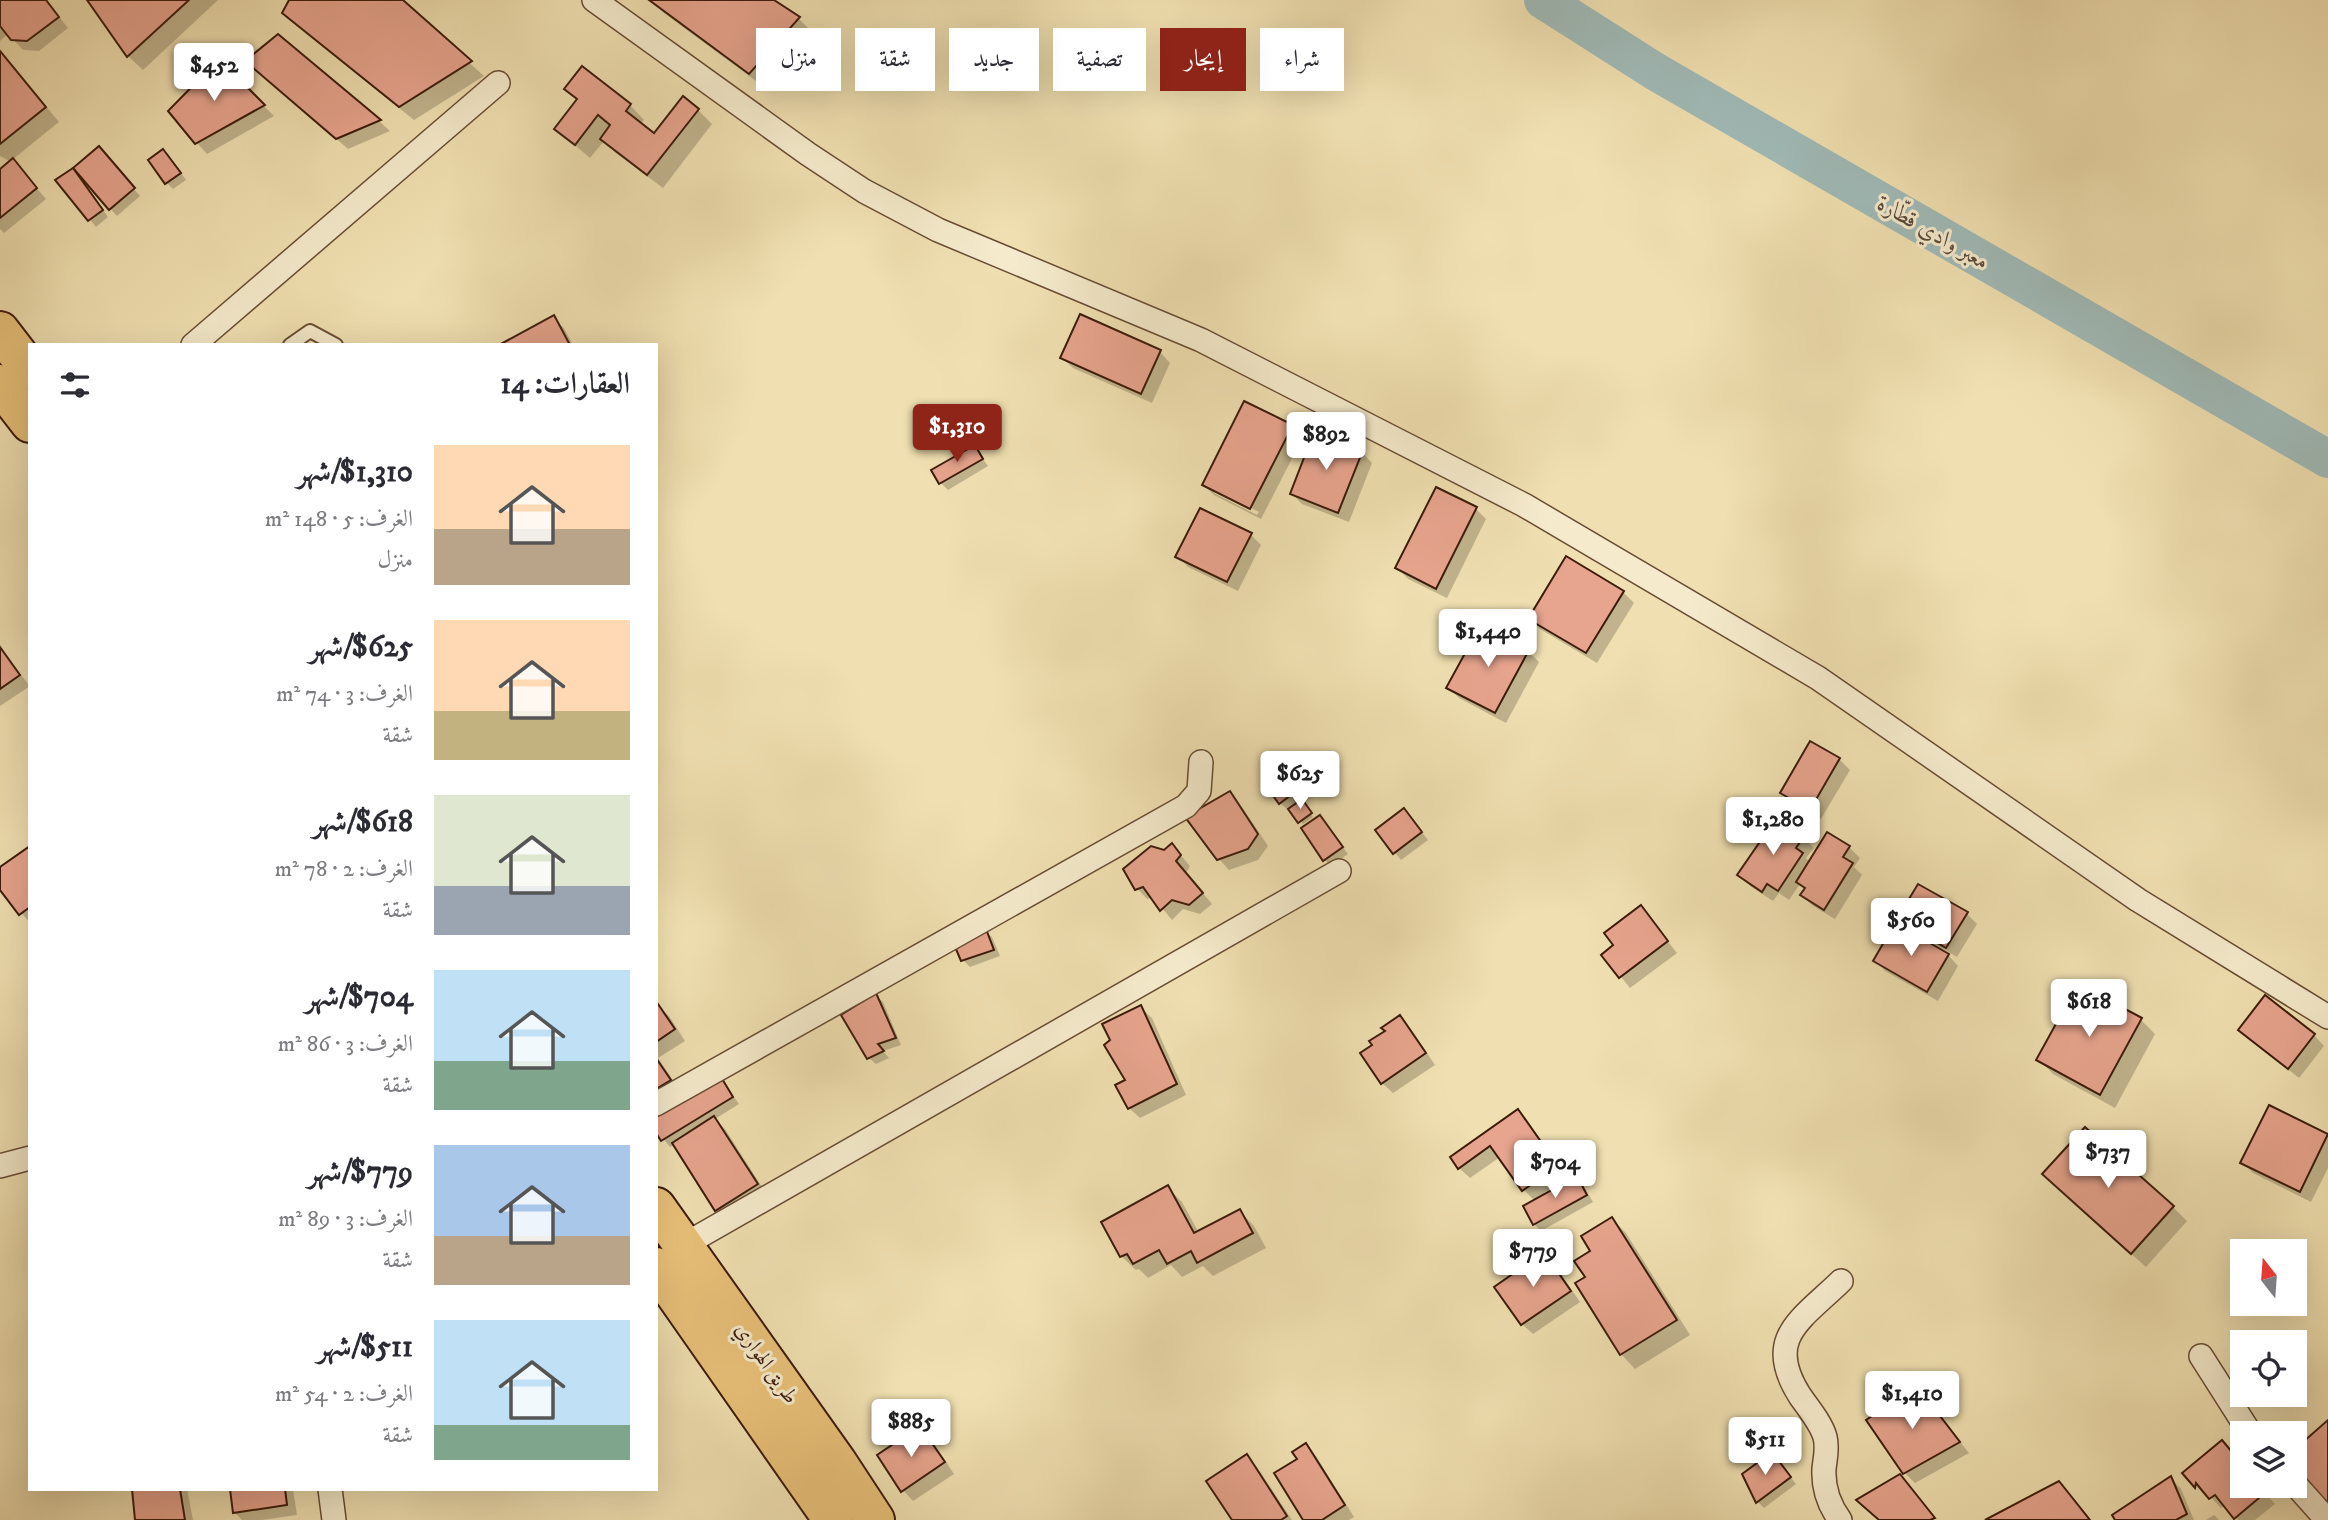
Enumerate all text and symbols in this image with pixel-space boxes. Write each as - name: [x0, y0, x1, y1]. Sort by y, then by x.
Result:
- chip: منزل: [756, 28, 841, 91]
- chip: شقة: [855, 28, 935, 91]
- chip: جديد: [949, 28, 1039, 91]
- chip: تصفية: [1053, 28, 1146, 91]
- chip: إيجار: [1160, 28, 1246, 91]
- chip: شراء: [1260, 28, 1344, 91]
- pin: $452: [173, 43, 255, 103]
- text: $452: [190, 51, 238, 80]
- water label: معبر وادي قطّارة: [1870, 187, 1995, 280]
- icon: filters: [56, 366, 94, 404]
- text: العقارات: 14: [500, 366, 630, 403]
- pin: $1,310: [900, 405, 1014, 464]
- text: $1,310: [929, 412, 985, 441]
- pin: $892: [1285, 412, 1367, 472]
- text: $892: [1303, 420, 1349, 449]
- text: $1,310/شهر: [297, 454, 413, 491]
- icon: home: [490, 473, 574, 557]
- text: الغرف: 5 · 148 m²: [265, 505, 413, 534]
- text: منزل: [378, 546, 413, 575]
- pin: $1,440: [1431, 610, 1545, 669]
- text: $1,440: [1455, 617, 1521, 646]
- text: $625/شهر: [309, 629, 413, 666]
- icon: home: [490, 648, 574, 732]
- text: الغرف: 3 · 74 m²: [276, 680, 413, 709]
- text: شقة: [383, 721, 413, 750]
- pin: $625: [1259, 752, 1341, 811]
- text: $625: [1276, 759, 1324, 788]
- pin: $1,280: [1716, 798, 1830, 857]
- text: $618/شهر: [313, 804, 413, 841]
- text: $1,280: [1742, 805, 1804, 834]
- icon: home: [490, 823, 574, 907]
- text: الغرف: 2 · 78 m²: [275, 855, 413, 884]
- text: شقة: [383, 896, 413, 925]
- pin: $560: [1870, 898, 1952, 958]
- text: $560: [1887, 906, 1935, 935]
- text: $704/شهر: [305, 979, 413, 1016]
- pin: $618: [2048, 979, 2130, 1039]
- text: $618: [2067, 987, 2111, 1016]
- icon: home: [490, 998, 574, 1082]
- text: الغرف: 3 · 86 m²: [278, 1030, 413, 1059]
- text: شقة: [383, 1071, 413, 1100]
- pin: $737: [2067, 1130, 2149, 1190]
- text: $737: [2085, 1138, 2131, 1167]
- pin: $704: [1514, 1140, 1596, 1200]
- text: $704: [1530, 1148, 1580, 1177]
- text: $779/شهر: [307, 1154, 413, 1191]
- icon: home: [490, 1173, 574, 1257]
- text: الغرف: 3 · 89 m²: [278, 1205, 413, 1234]
- pin: $779: [1492, 1230, 1574, 1289]
- text: $779: [1509, 1237, 1557, 1266]
- north arrow: [2230, 1239, 2306, 1316]
- map controls: [2230, 1239, 2307, 1498]
- text: شقة: [383, 1246, 413, 1275]
- street label: طريق الهواري: [727, 1318, 804, 1410]
- text: $511/شهر: [317, 1329, 413, 1366]
- button: locate: [2230, 1330, 2307, 1407]
- icon: home: [490, 1348, 574, 1432]
- pin: $1,410: [1855, 1372, 1969, 1431]
- text: $1,410: [1881, 1379, 1943, 1408]
- text: الغرف: 2 · 54 m²: [275, 1380, 413, 1409]
- pin: $885: [870, 1400, 952, 1459]
- text: $885: [888, 1407, 935, 1436]
- pin: $511: [1724, 1418, 1806, 1477]
- text: شقة: [383, 1421, 413, 1450]
- button: layers: [2230, 1421, 2307, 1498]
- text: $511: [1745, 1425, 1785, 1454]

